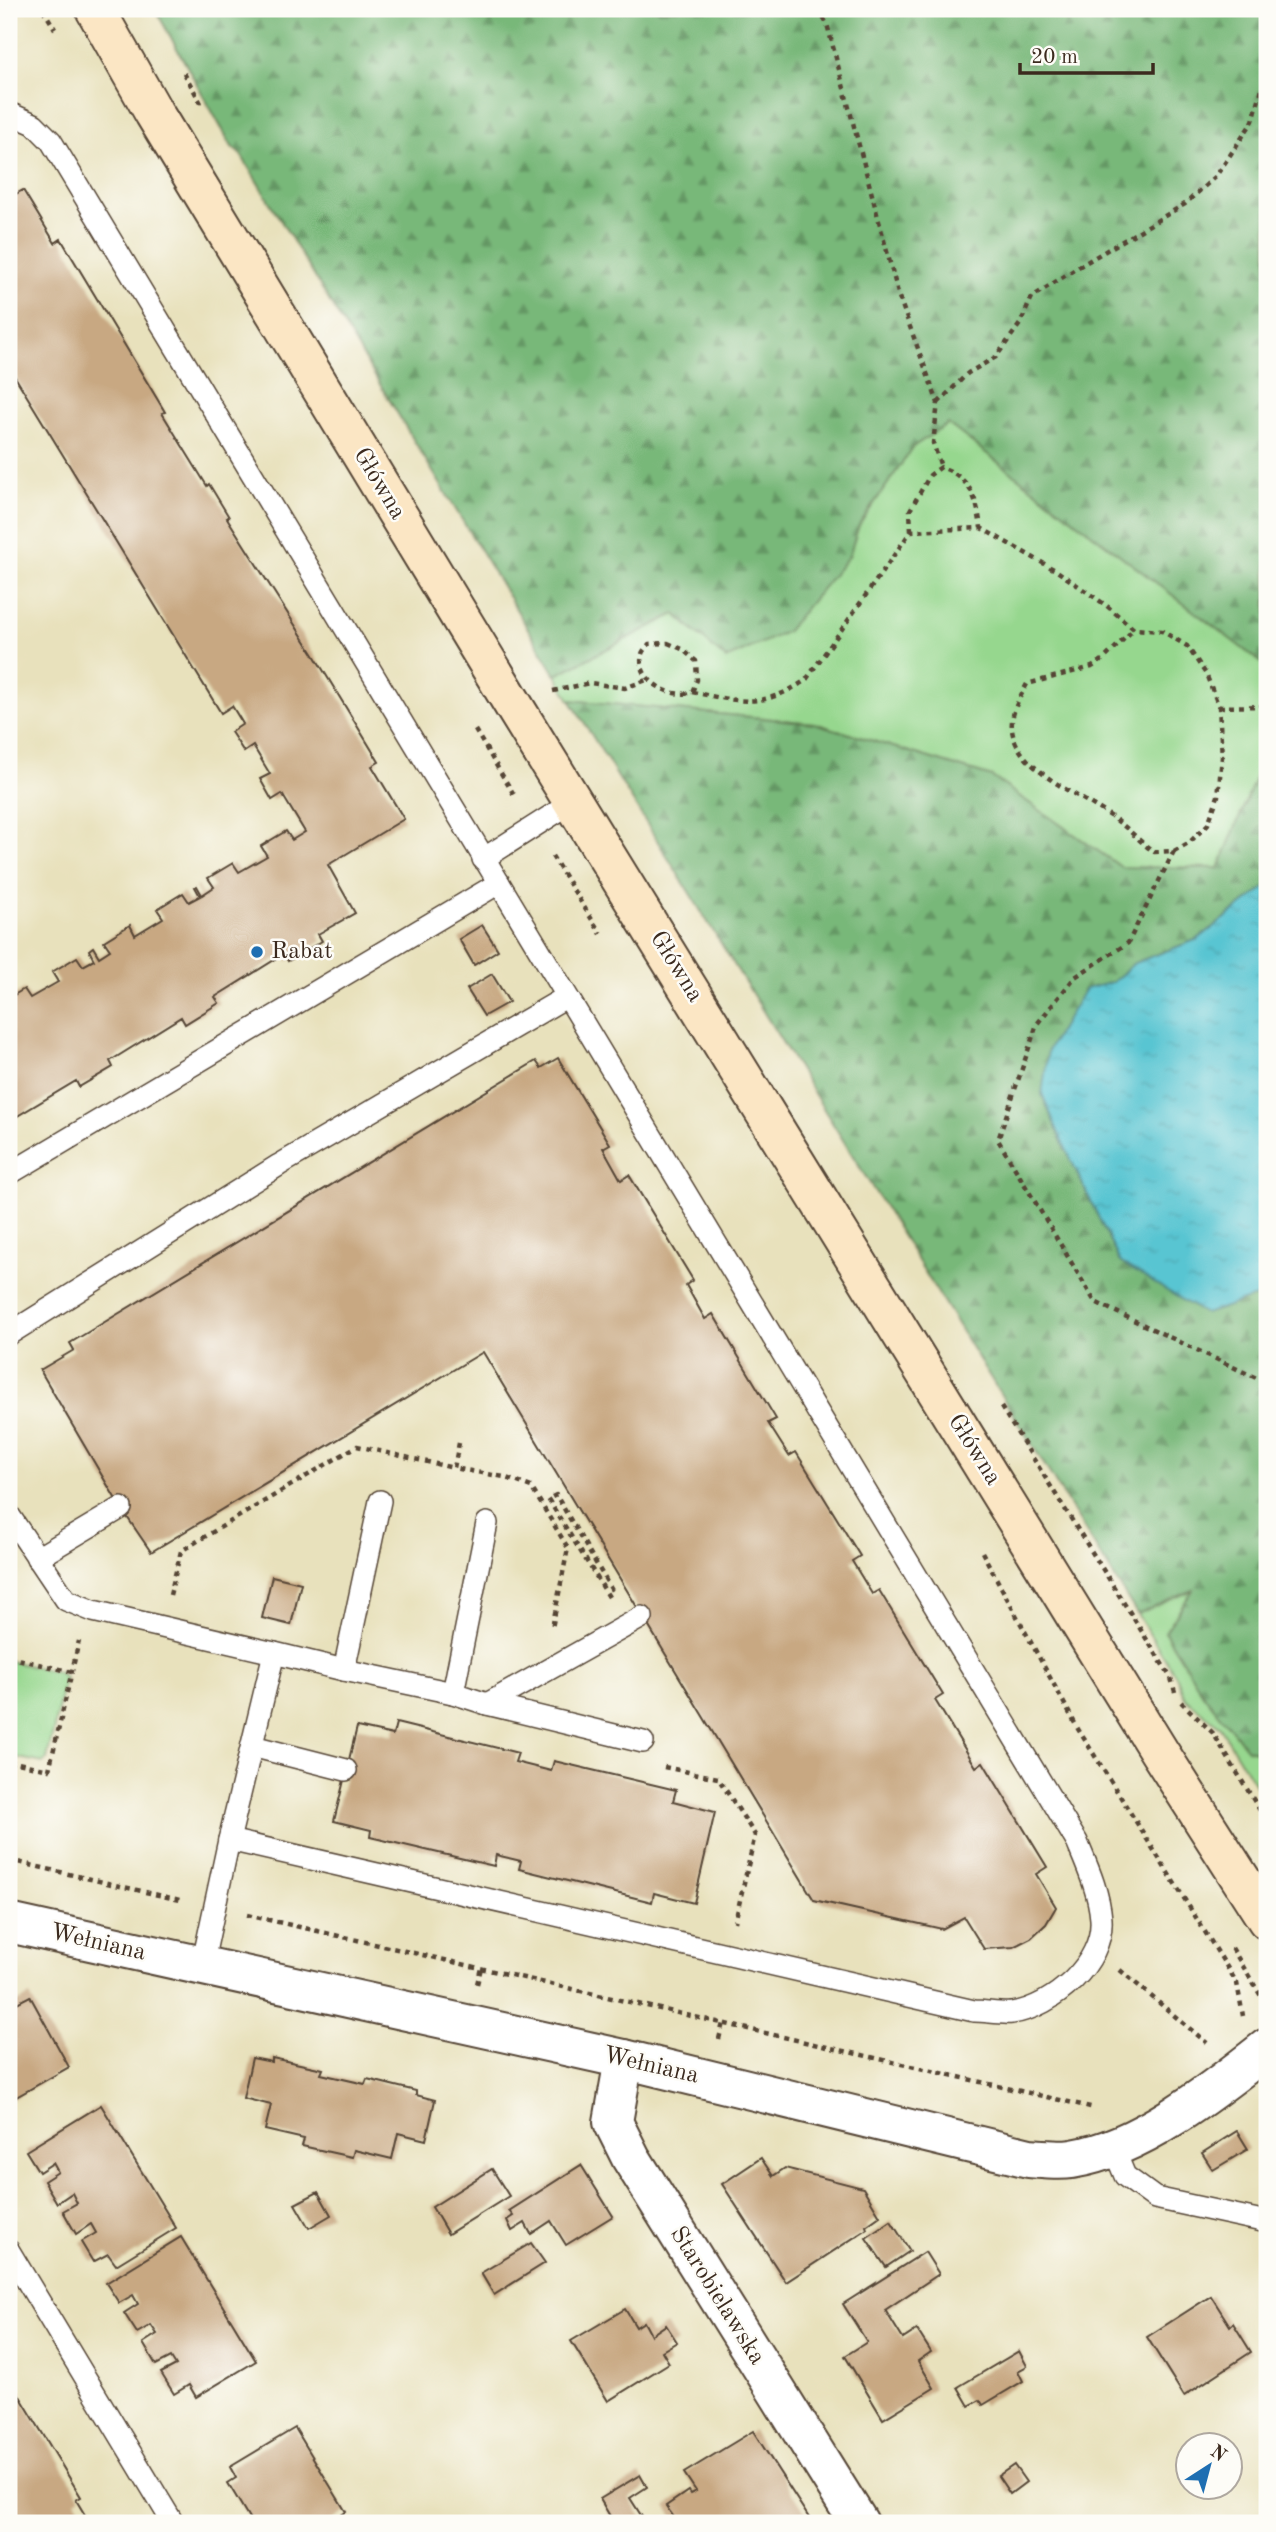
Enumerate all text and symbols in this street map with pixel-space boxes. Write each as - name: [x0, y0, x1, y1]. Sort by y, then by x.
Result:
- scale bar: [1020, 32, 1154, 76]
- text: 20 m: [1031, 47, 1078, 68]
- street label: Główna: [348, 444, 410, 524]
- street label: Główna: [645, 927, 707, 1007]
- place label: Rabat: [271, 940, 333, 964]
- marker: Rabat: [249, 944, 265, 960]
- street label: Główna: [943, 1410, 1005, 1490]
- street label: Wełniana: [48, 1920, 148, 1966]
- street label: Wełniana: [601, 2043, 701, 2089]
- street label: Starobielawska: [665, 2223, 769, 2369]
- north arrow: [1174, 2430, 1244, 2500]
- text: N: [1206, 2442, 1229, 2467]

